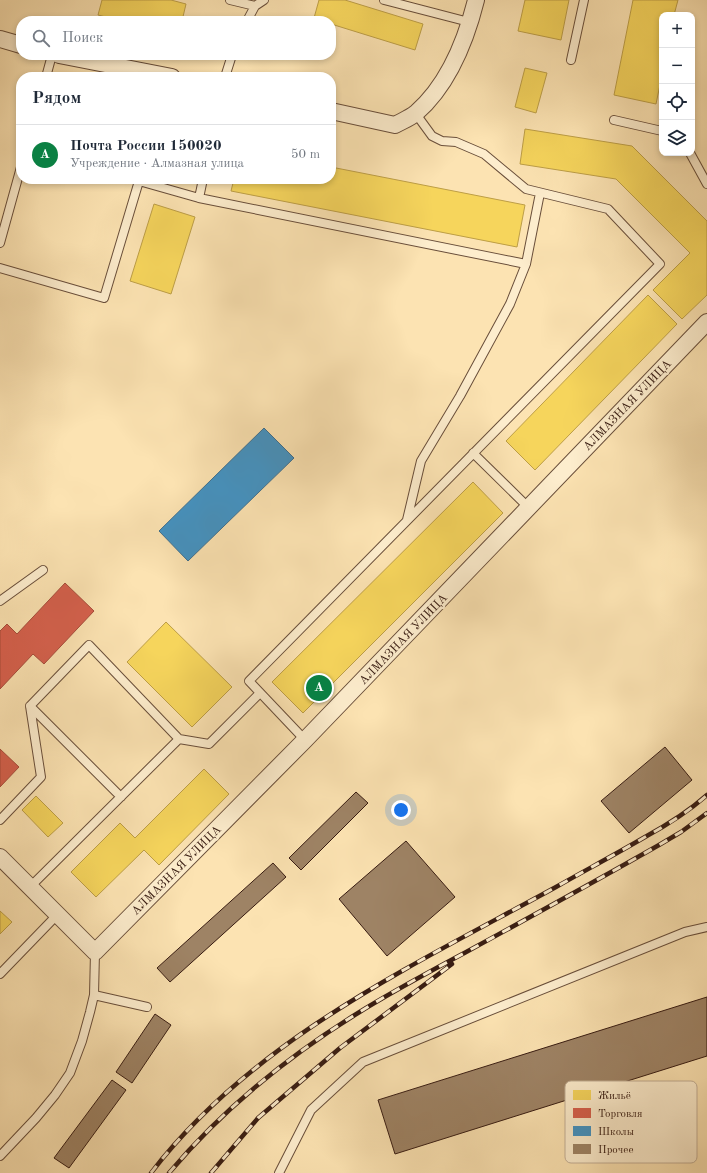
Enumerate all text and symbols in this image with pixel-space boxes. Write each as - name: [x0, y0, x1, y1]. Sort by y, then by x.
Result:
- map controls: [659, 12, 695, 156]
- button: +: [659, 12, 695, 48]
- search box: [16, 16, 336, 60]
- icon: search: [30, 27, 52, 49]
- text: Поиск: [62, 31, 103, 46]
- button: −: [659, 48, 695, 84]
- button: locate: [659, 84, 695, 120]
- text: Рядом: [32, 90, 81, 107]
- button: layers: [659, 120, 695, 156]
- text: Почта России 150020: [70, 139, 222, 154]
- text: A: [40, 148, 50, 161]
- text: 50 m: [291, 148, 320, 161]
- text: Учреждение · Алмазная улица: [70, 157, 244, 170]
- street label: АЛМАЗНАЯ УЛИЦА: [581, 358, 674, 453]
- street label: АЛМАЗНАЯ УЛИЦА: [357, 592, 450, 687]
- pin: A: [306, 673, 332, 703]
- your location: [391, 800, 411, 820]
- street label: АЛМАЗНАЯ УЛИЦА: [130, 824, 224, 918]
- legend: [565, 1081, 697, 1163]
- text: Жильё: [598, 1091, 631, 1102]
- text: Торговля: [598, 1109, 643, 1120]
- text: Школы: [598, 1127, 634, 1138]
- text: Прочее: [598, 1145, 633, 1156]

